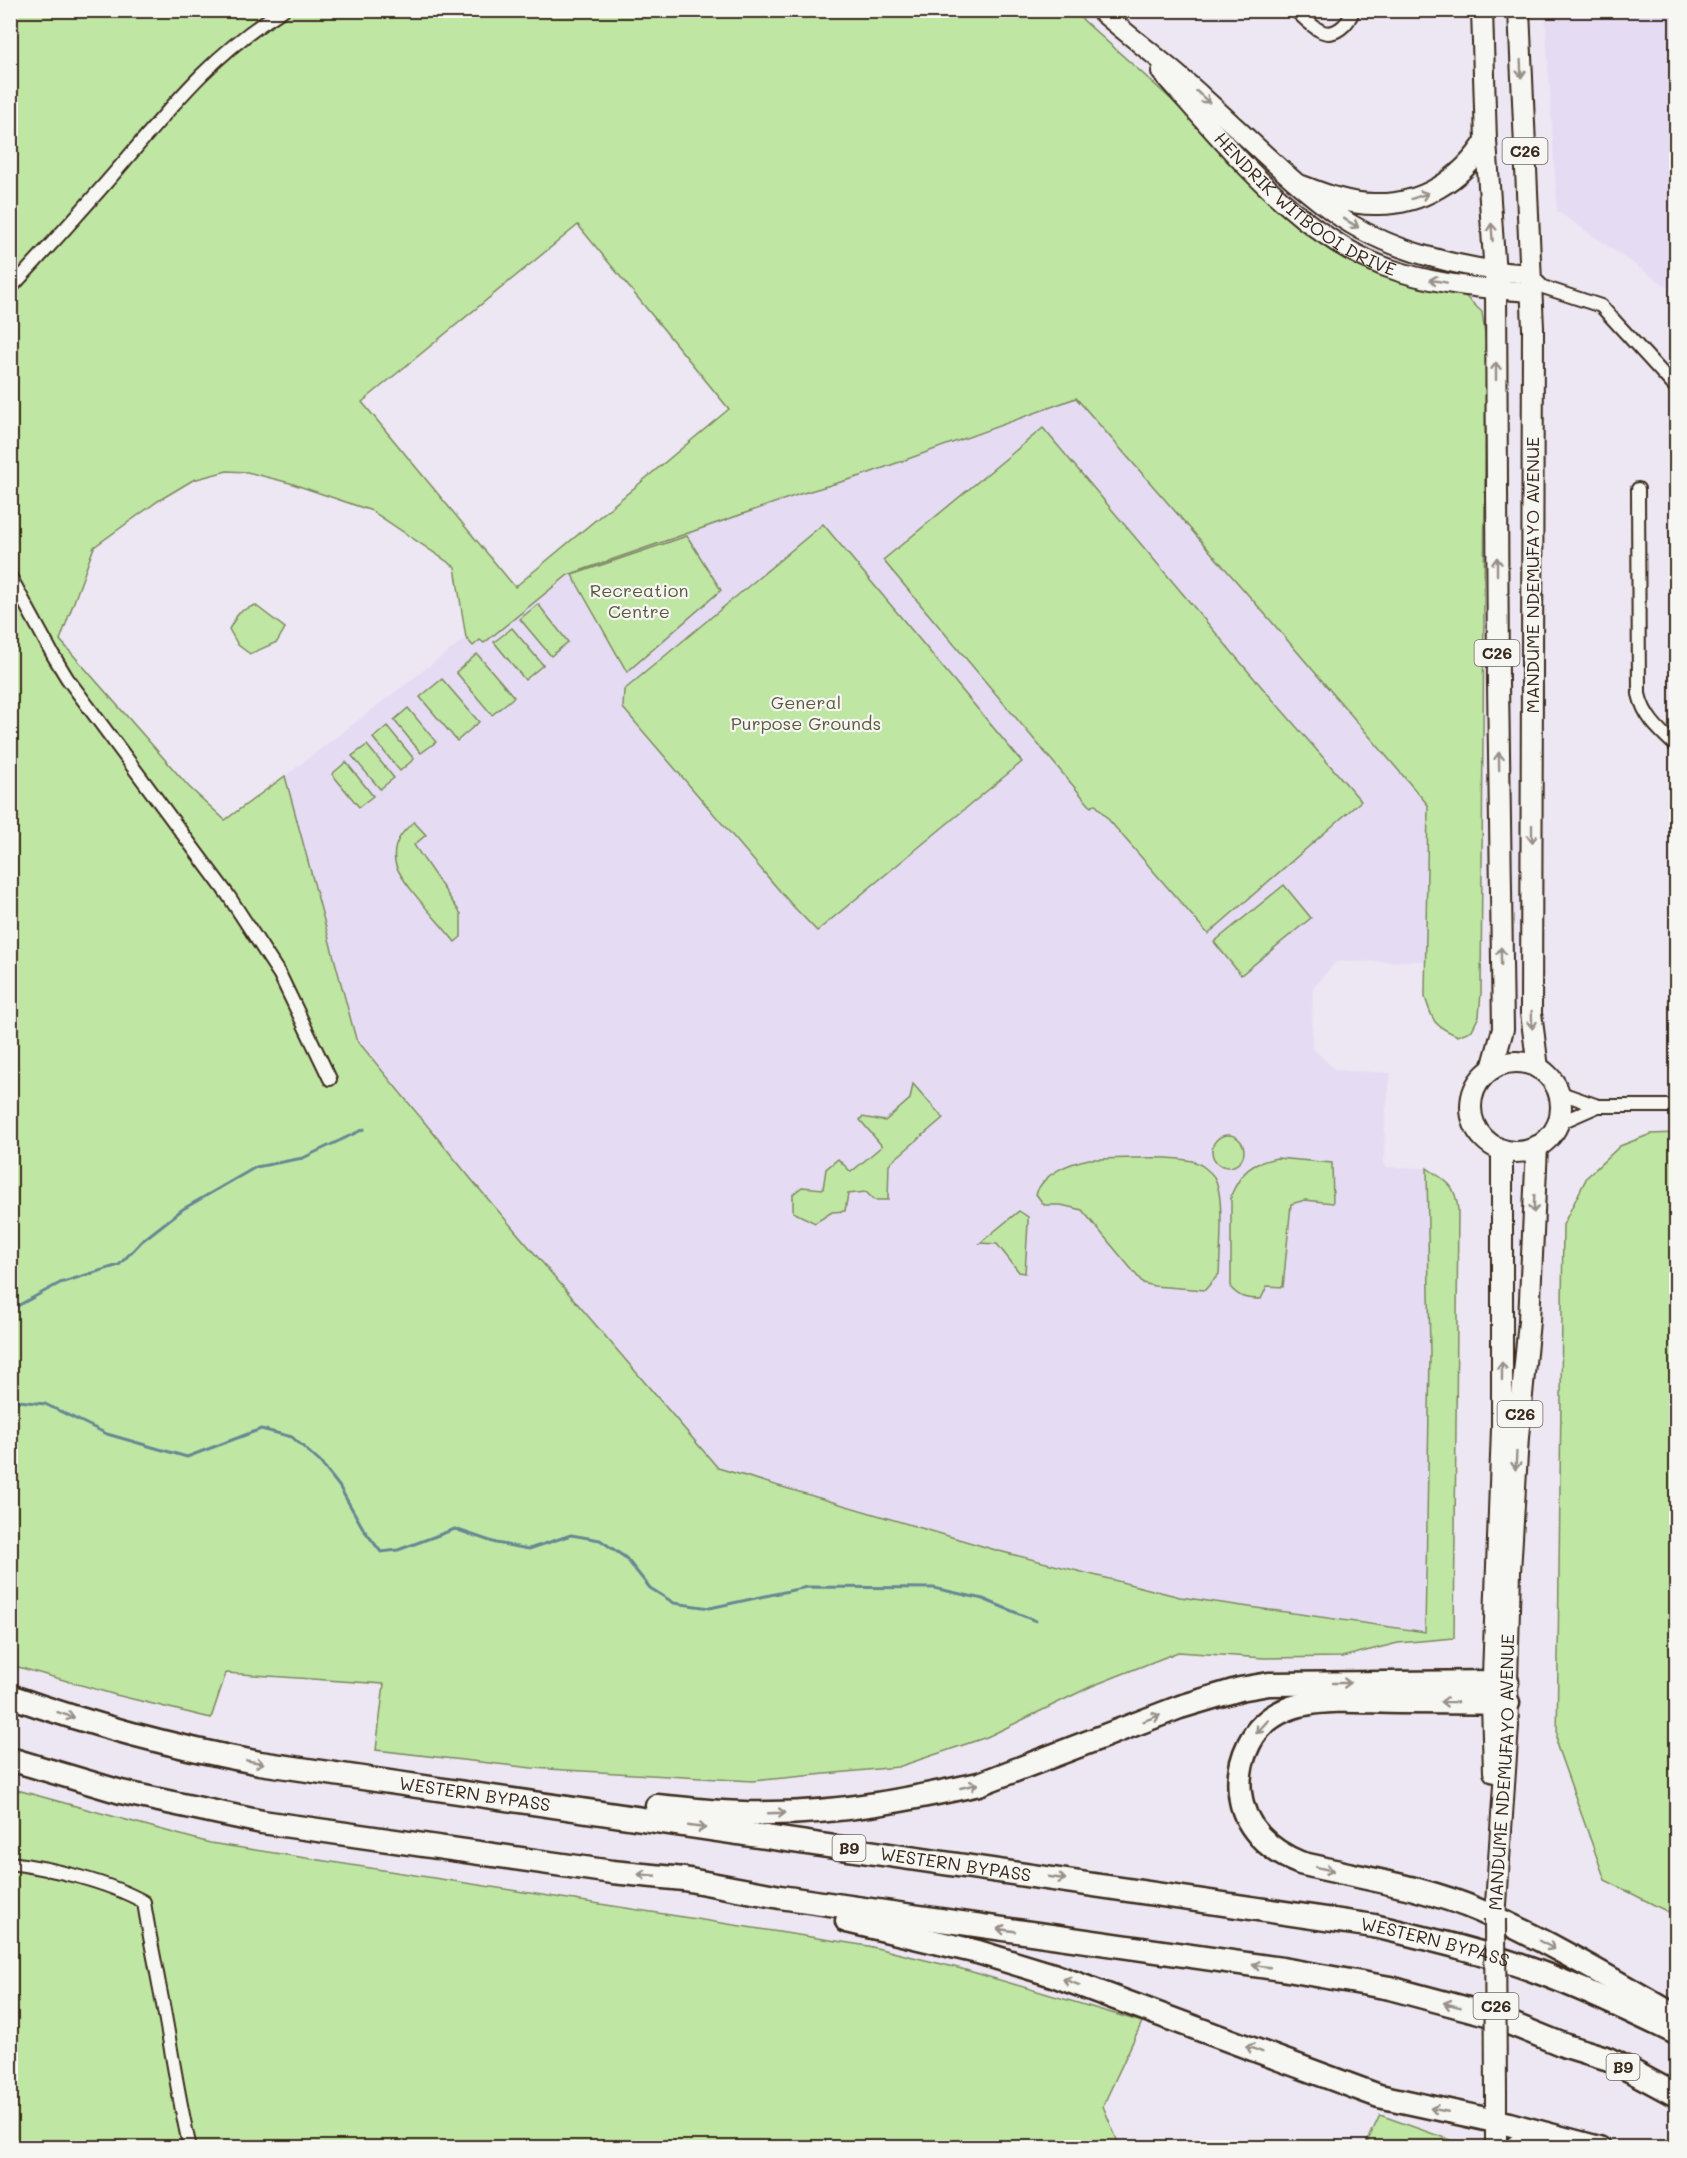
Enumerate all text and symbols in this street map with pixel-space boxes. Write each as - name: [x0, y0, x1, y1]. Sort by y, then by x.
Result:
- one-way arrow: [1516, 58, 1527, 78]
- one-way arrow: [1196, 90, 1211, 104]
- street label: HENDRIK WITBOOI DRIVE: [1209, 127, 1400, 281]
- road number: C26: [1502, 138, 1547, 164]
- one-way arrow: [1410, 189, 1429, 200]
- one-way arrow: [1342, 218, 1359, 230]
- one-way arrow: [1487, 222, 1498, 242]
- one-way arrow: [1429, 275, 1448, 286]
- one-way arrow: [1490, 362, 1502, 382]
- street label: MANDUME NDEMUFAYO AVENUE: [1520, 437, 1544, 713]
- one-way arrow: [1491, 557, 1503, 577]
- park label: Recreation Centre: [590, 578, 688, 623]
- road number: C26: [1474, 640, 1520, 666]
- park label: General Purpose Grounds: [731, 690, 881, 735]
- one-way arrow: [1493, 752, 1505, 772]
- one-way arrow: [1526, 823, 1538, 843]
- one-way arrow: [1496, 947, 1507, 967]
- one-way arrow: [1526, 1010, 1537, 1030]
- one-way arrow: [1528, 1193, 1540, 1213]
- one-way arrow: [1496, 1361, 1508, 1381]
- road number: C26: [1498, 1401, 1543, 1427]
- one-way arrow: [1511, 1451, 1522, 1471]
- street label: MANDUME NDEMUFAYO AVENUE: [1483, 1634, 1519, 1911]
- one-way arrow: [1332, 1677, 1352, 1689]
- one-way arrow: [1440, 1697, 1460, 1708]
- one-way arrow: [56, 1710, 75, 1721]
- one-way arrow: [1142, 1712, 1161, 1723]
- one-way arrow: [1255, 1719, 1269, 1734]
- one-way arrow: [245, 1756, 264, 1767]
- street label: WESTERN BYPASS: [398, 1771, 552, 1816]
- one-way arrow: [959, 1780, 979, 1791]
- one-way arrow: [766, 1807, 786, 1819]
- one-way arrow: [687, 1821, 707, 1832]
- road number: B9: [832, 1835, 866, 1861]
- street label: WESTERN BYPASS: [878, 1841, 1033, 1887]
- one-way arrow: [1315, 1863, 1334, 1875]
- one-way arrow: [637, 1869, 657, 1880]
- one-way arrow: [1046, 1872, 1066, 1883]
- street label: WESTERN BYPASS: [1359, 1911, 1513, 1972]
- one-way arrow: [996, 1924, 1016, 1935]
- one-way arrow: [1538, 1940, 1556, 1952]
- one-way arrow: [1252, 1960, 1271, 1971]
- one-way arrow: [1062, 1975, 1081, 1986]
- road number: C26: [1474, 1993, 1518, 2019]
- one-way arrow: [1443, 1998, 1462, 2010]
- one-way arrow: [1245, 2043, 1264, 2054]
- road number: B9: [1606, 2054, 1640, 2080]
- one-way arrow: [1430, 2104, 1449, 2115]

